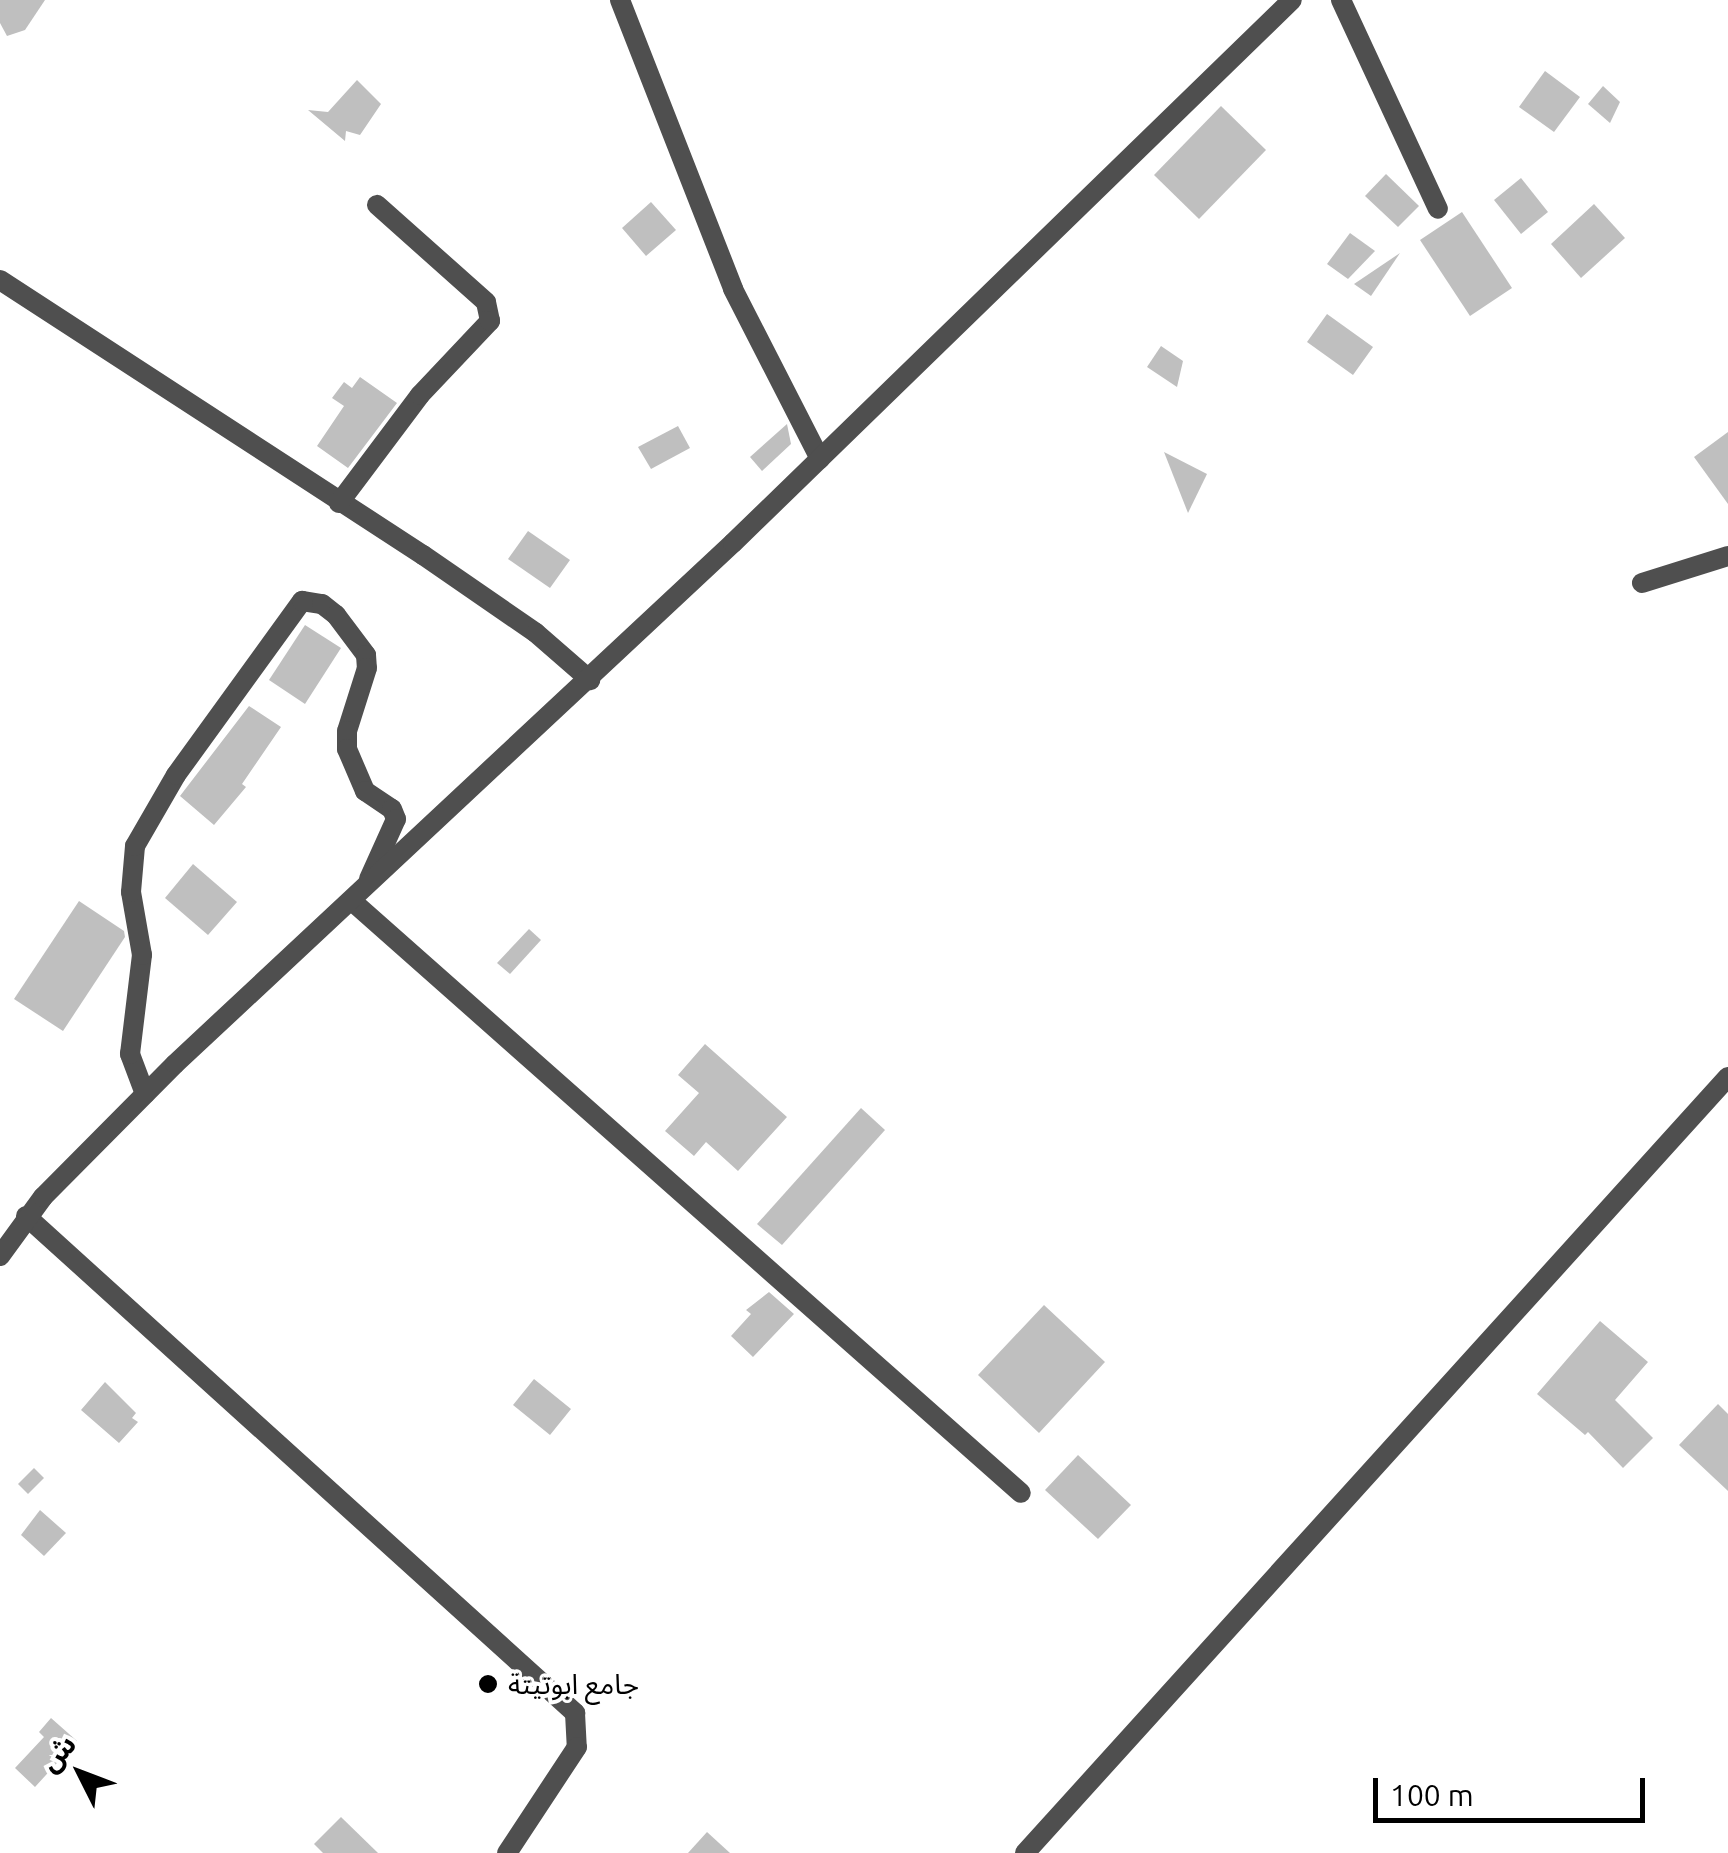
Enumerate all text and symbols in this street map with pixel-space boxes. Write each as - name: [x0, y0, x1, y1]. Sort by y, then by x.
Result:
- place label: جامع ابوتيتة: [508, 1667, 639, 1701]
- marker: جامع ابوتيتة: [477, 1673, 499, 1695]
- north arrow: [30, 1723, 130, 1823]
- text: ش: [33, 1728, 82, 1777]
- scale bar: [1378, 1758, 1650, 1820]
- text: 100 m: [1390, 1778, 1474, 1812]

